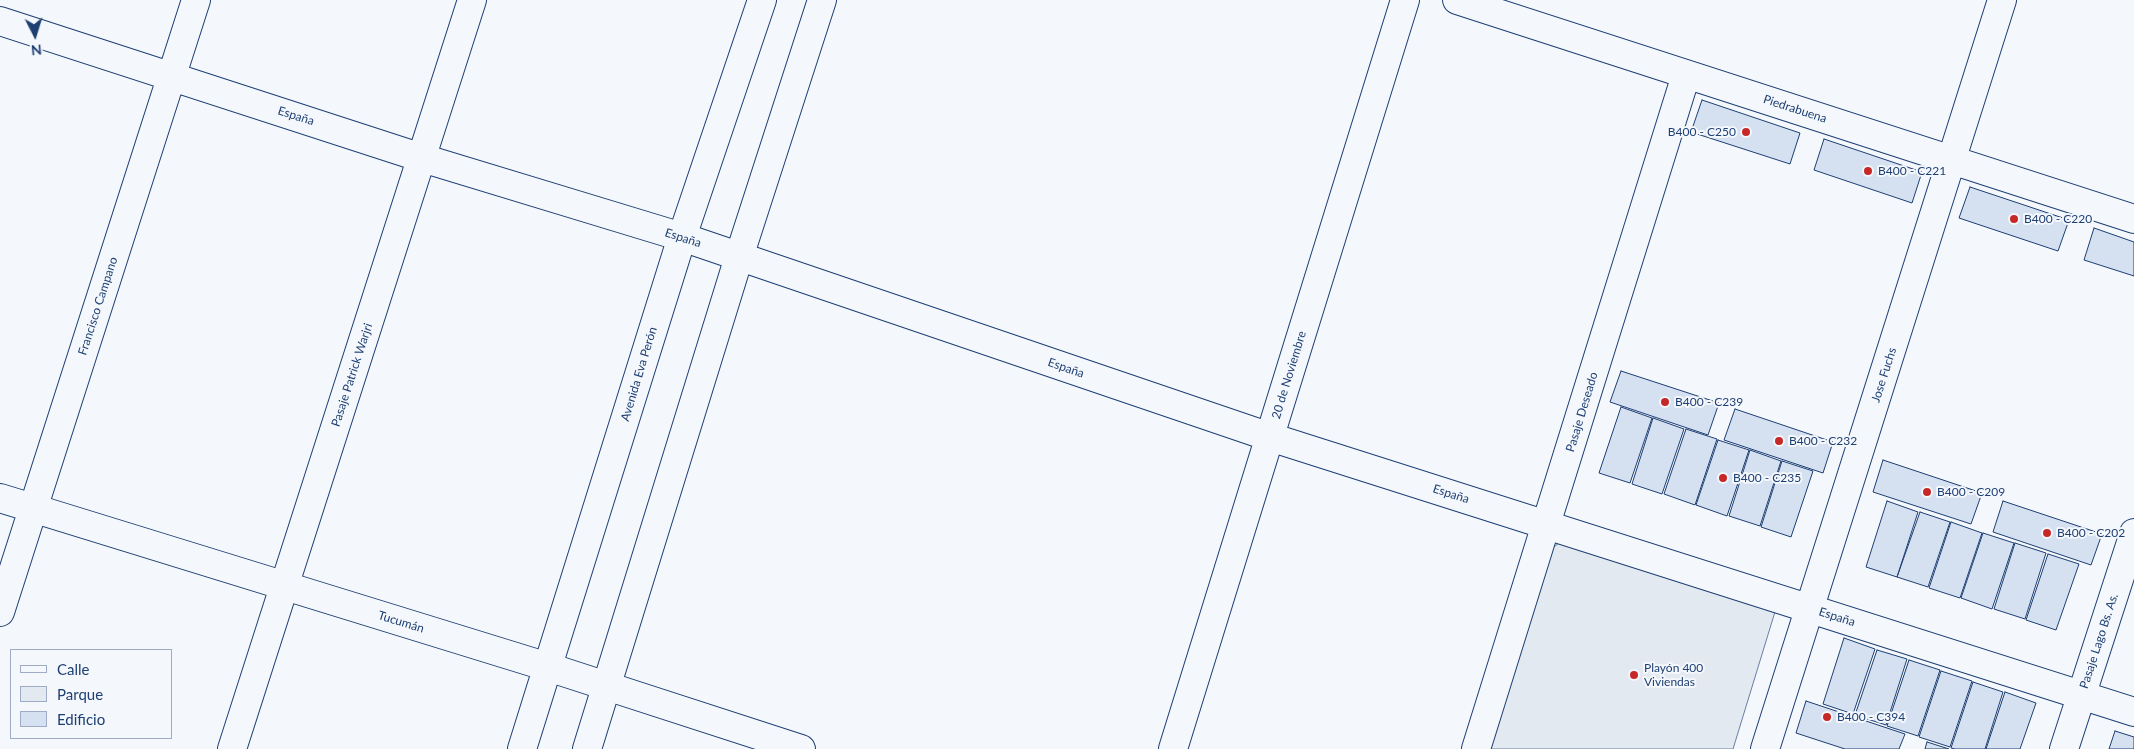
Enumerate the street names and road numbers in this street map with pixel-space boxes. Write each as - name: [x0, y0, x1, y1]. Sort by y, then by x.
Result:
- street label: Piedrabuena: [1762, 92, 1828, 126]
- street label: España: [276, 103, 316, 129]
- street label: España: [663, 225, 703, 251]
- street label: Francisco Campano: [75, 255, 121, 357]
- street label: Pasaje Patrick Warjri: [328, 321, 376, 429]
- street label: Avenida Eva Perón: [618, 325, 660, 423]
- street label: 20 de Noviembre: [1269, 329, 1309, 421]
- street label: Jose Fuchs: [1868, 346, 1900, 404]
- street label: España: [1046, 355, 1086, 381]
- street label: Pasaje Deseado: [1563, 370, 1601, 454]
- street label: España: [1431, 481, 1471, 507]
- street label: Pasaje Lago Bs. As.: [2077, 592, 2121, 690]
- street label: España: [1817, 604, 1857, 630]
- street label: Tucumán: [376, 608, 426, 636]

